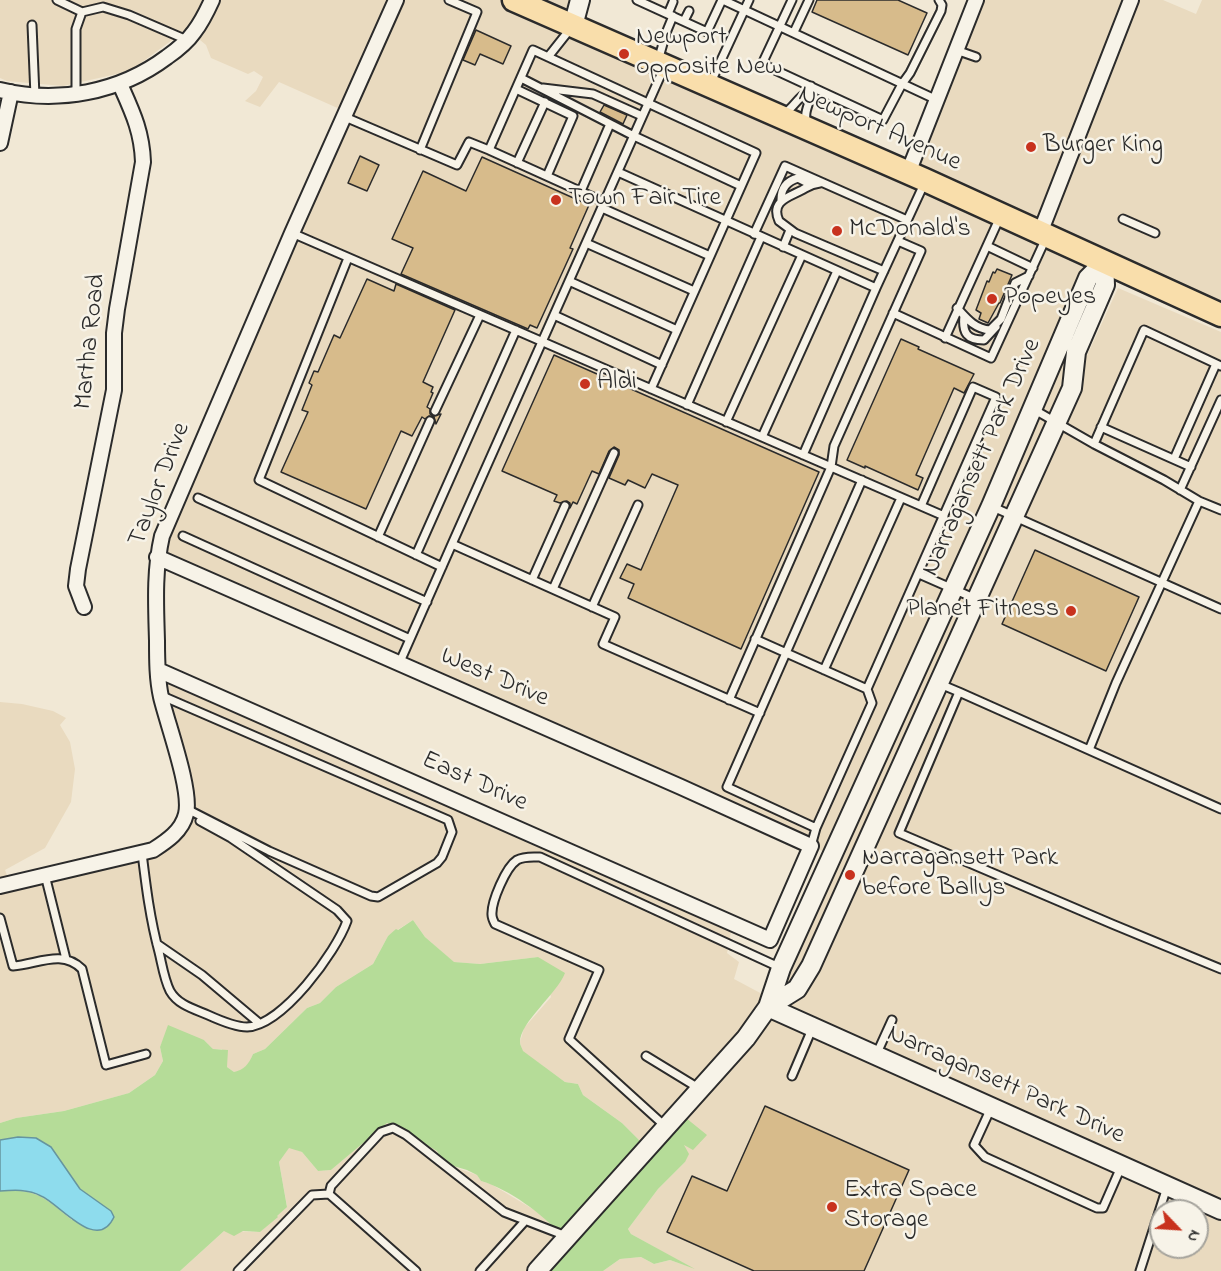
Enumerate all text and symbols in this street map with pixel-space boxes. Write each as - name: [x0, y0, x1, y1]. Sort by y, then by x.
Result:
- place label: Newport opposite New: [636, 23, 782, 84]
- marker: Newport opposite New: [617, 47, 631, 61]
- street label: Newport Avenue: [793, 80, 965, 180]
- place label: Burger King: [1043, 131, 1163, 163]
- marker: Burger King: [1024, 140, 1038, 154]
- place label: Town Fair Tire: [568, 184, 721, 216]
- marker: Town Fair Tire: [549, 193, 563, 207]
- place label: McDonald's: [849, 215, 971, 247]
- marker: McDonald's: [830, 224, 844, 238]
- street label: Martha Road: [69, 273, 115, 411]
- place label: Popeyes: [1004, 283, 1096, 315]
- marker: Popeyes: [985, 292, 999, 306]
- street label: Narragansett Park Drive: [916, 334, 1050, 582]
- place label: Aldi: [597, 368, 637, 400]
- marker: Aldi: [578, 377, 592, 391]
- street label: Taylor Drive: [123, 419, 199, 551]
- place label: Planet Fitness: [906, 595, 1059, 627]
- marker: Planet Fitness: [1064, 604, 1078, 618]
- street label: West Drive: [435, 642, 553, 716]
- street label: East Drive: [416, 746, 532, 820]
- place label: Narragansett Park before Ballys: [862, 844, 1058, 906]
- marker: Narragansett Park before Ballys: [843, 868, 857, 882]
- street label: Narragansett Park Drive: [881, 1019, 1129, 1153]
- place label: Extra Space Storage: [844, 1176, 977, 1238]
- north arrow: [1149, 1199, 1209, 1259]
- marker: Extra Space Storage: [825, 1200, 839, 1214]
- text: N: [1180, 1226, 1207, 1246]

